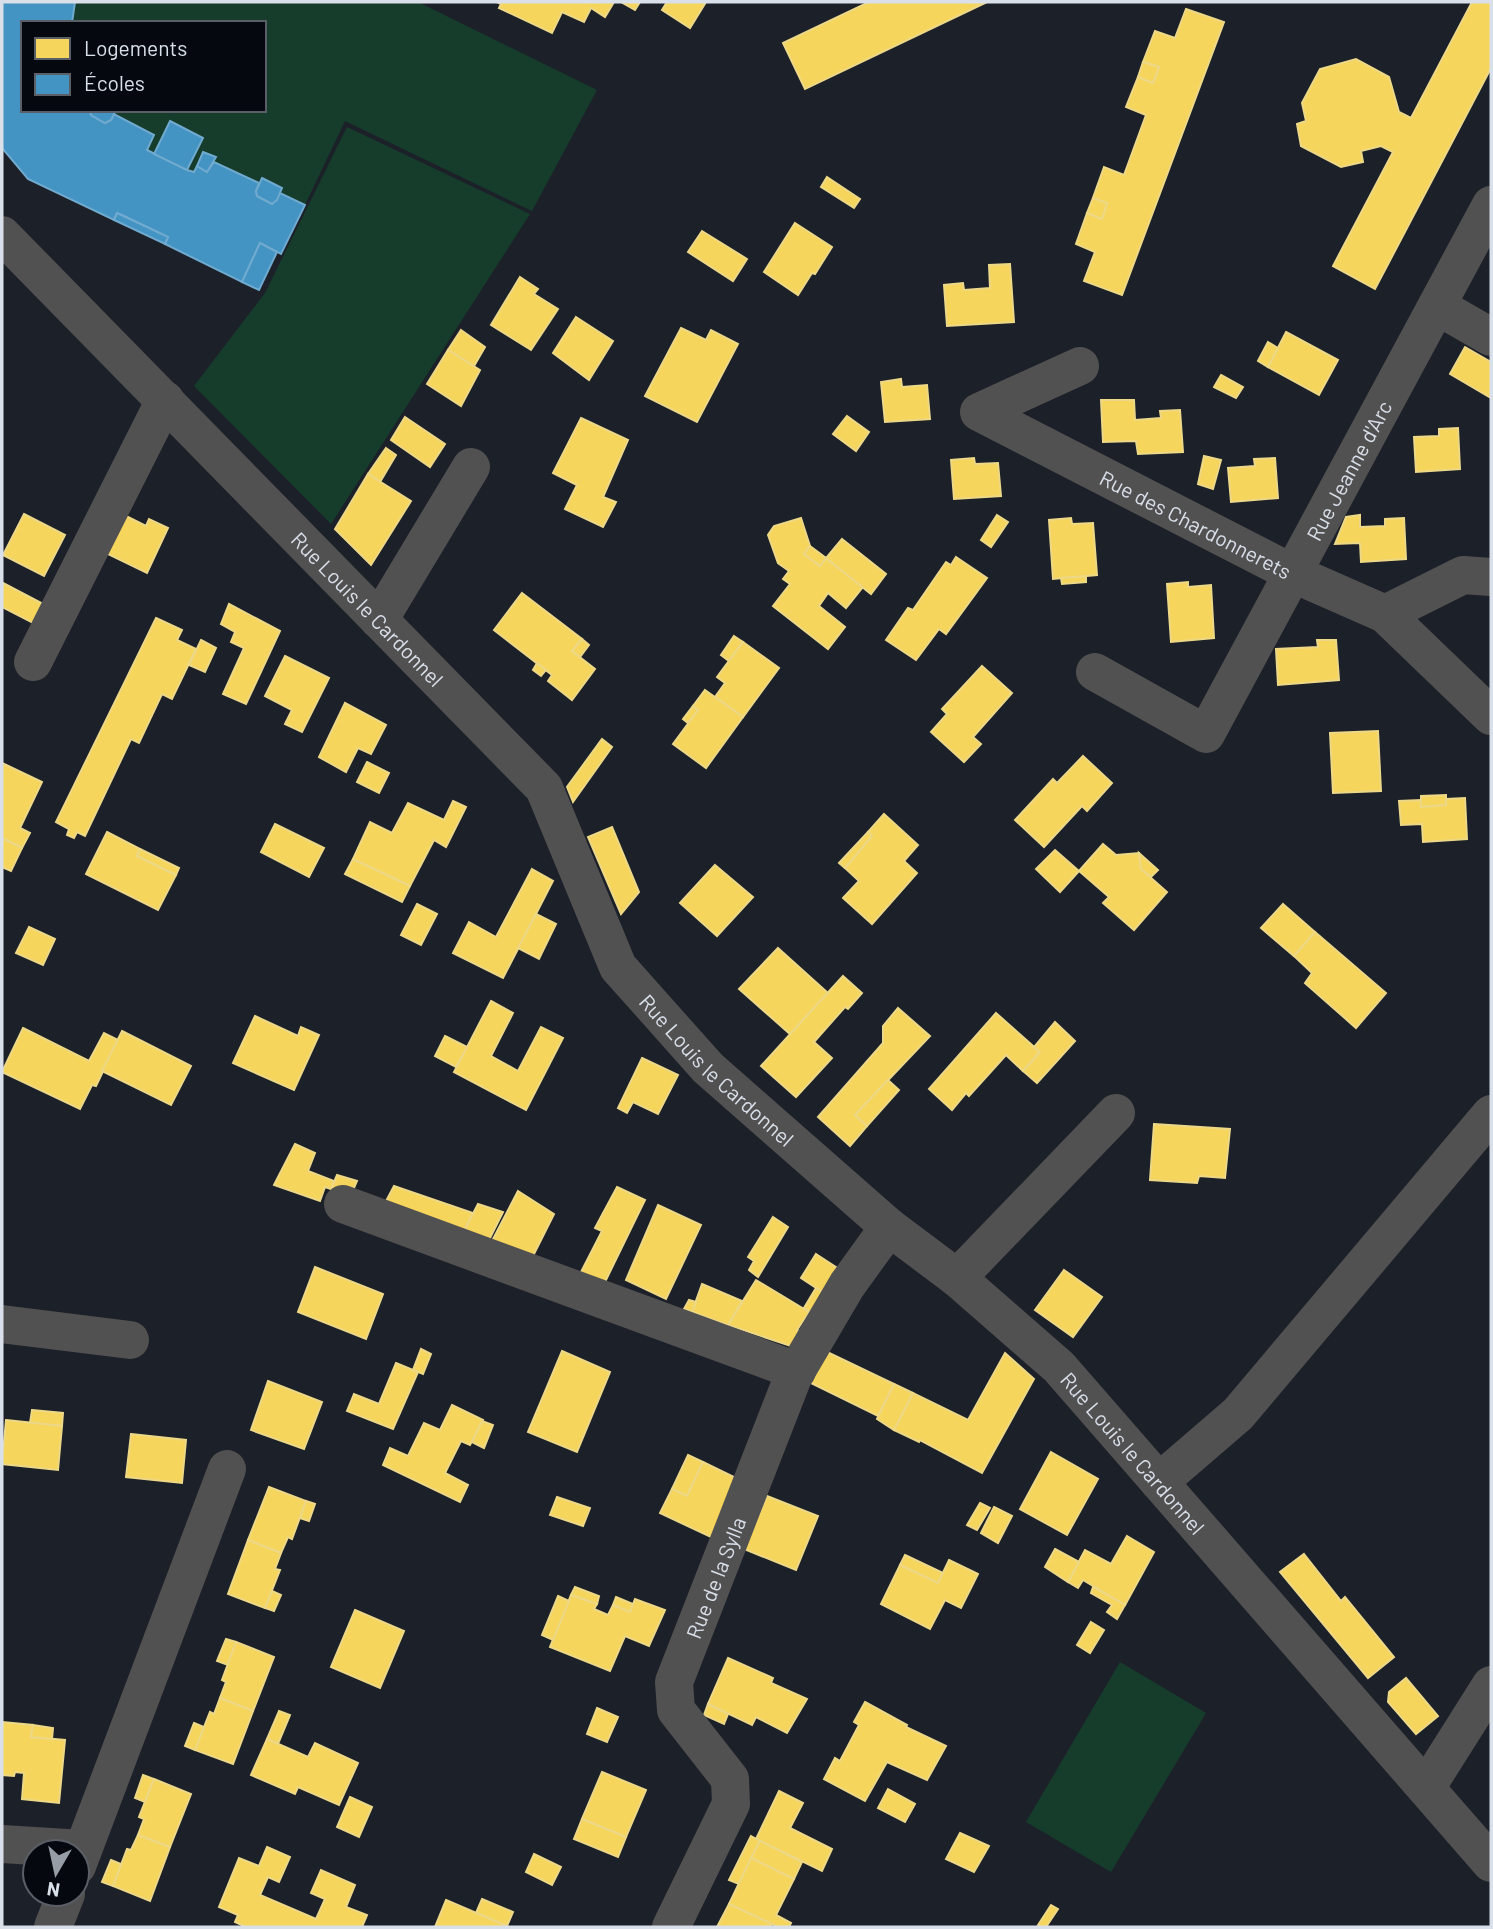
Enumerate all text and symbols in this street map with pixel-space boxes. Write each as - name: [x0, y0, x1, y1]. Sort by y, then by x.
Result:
- legend: [21, 21, 266, 112]
- text: Logements: [84, 35, 187, 60]
- text: Écoles: [84, 70, 145, 95]
- street label: Rue Jeanne d'Arc: [1300, 396, 1396, 544]
- street label: Rue des Chardonnerets: [1096, 464, 1296, 583]
- street label: Rue Louis le Cardonnel: [287, 526, 449, 691]
- street label: Rue Louis le Cardonnel: [635, 988, 800, 1151]
- street label: Rue Louis le Cardonnel: [1056, 1366, 1211, 1539]
- street label: Rue de la Sylla: [680, 1513, 750, 1642]
- north arrow: [21, 1838, 91, 1908]
- text: N: [45, 1878, 61, 1903]

